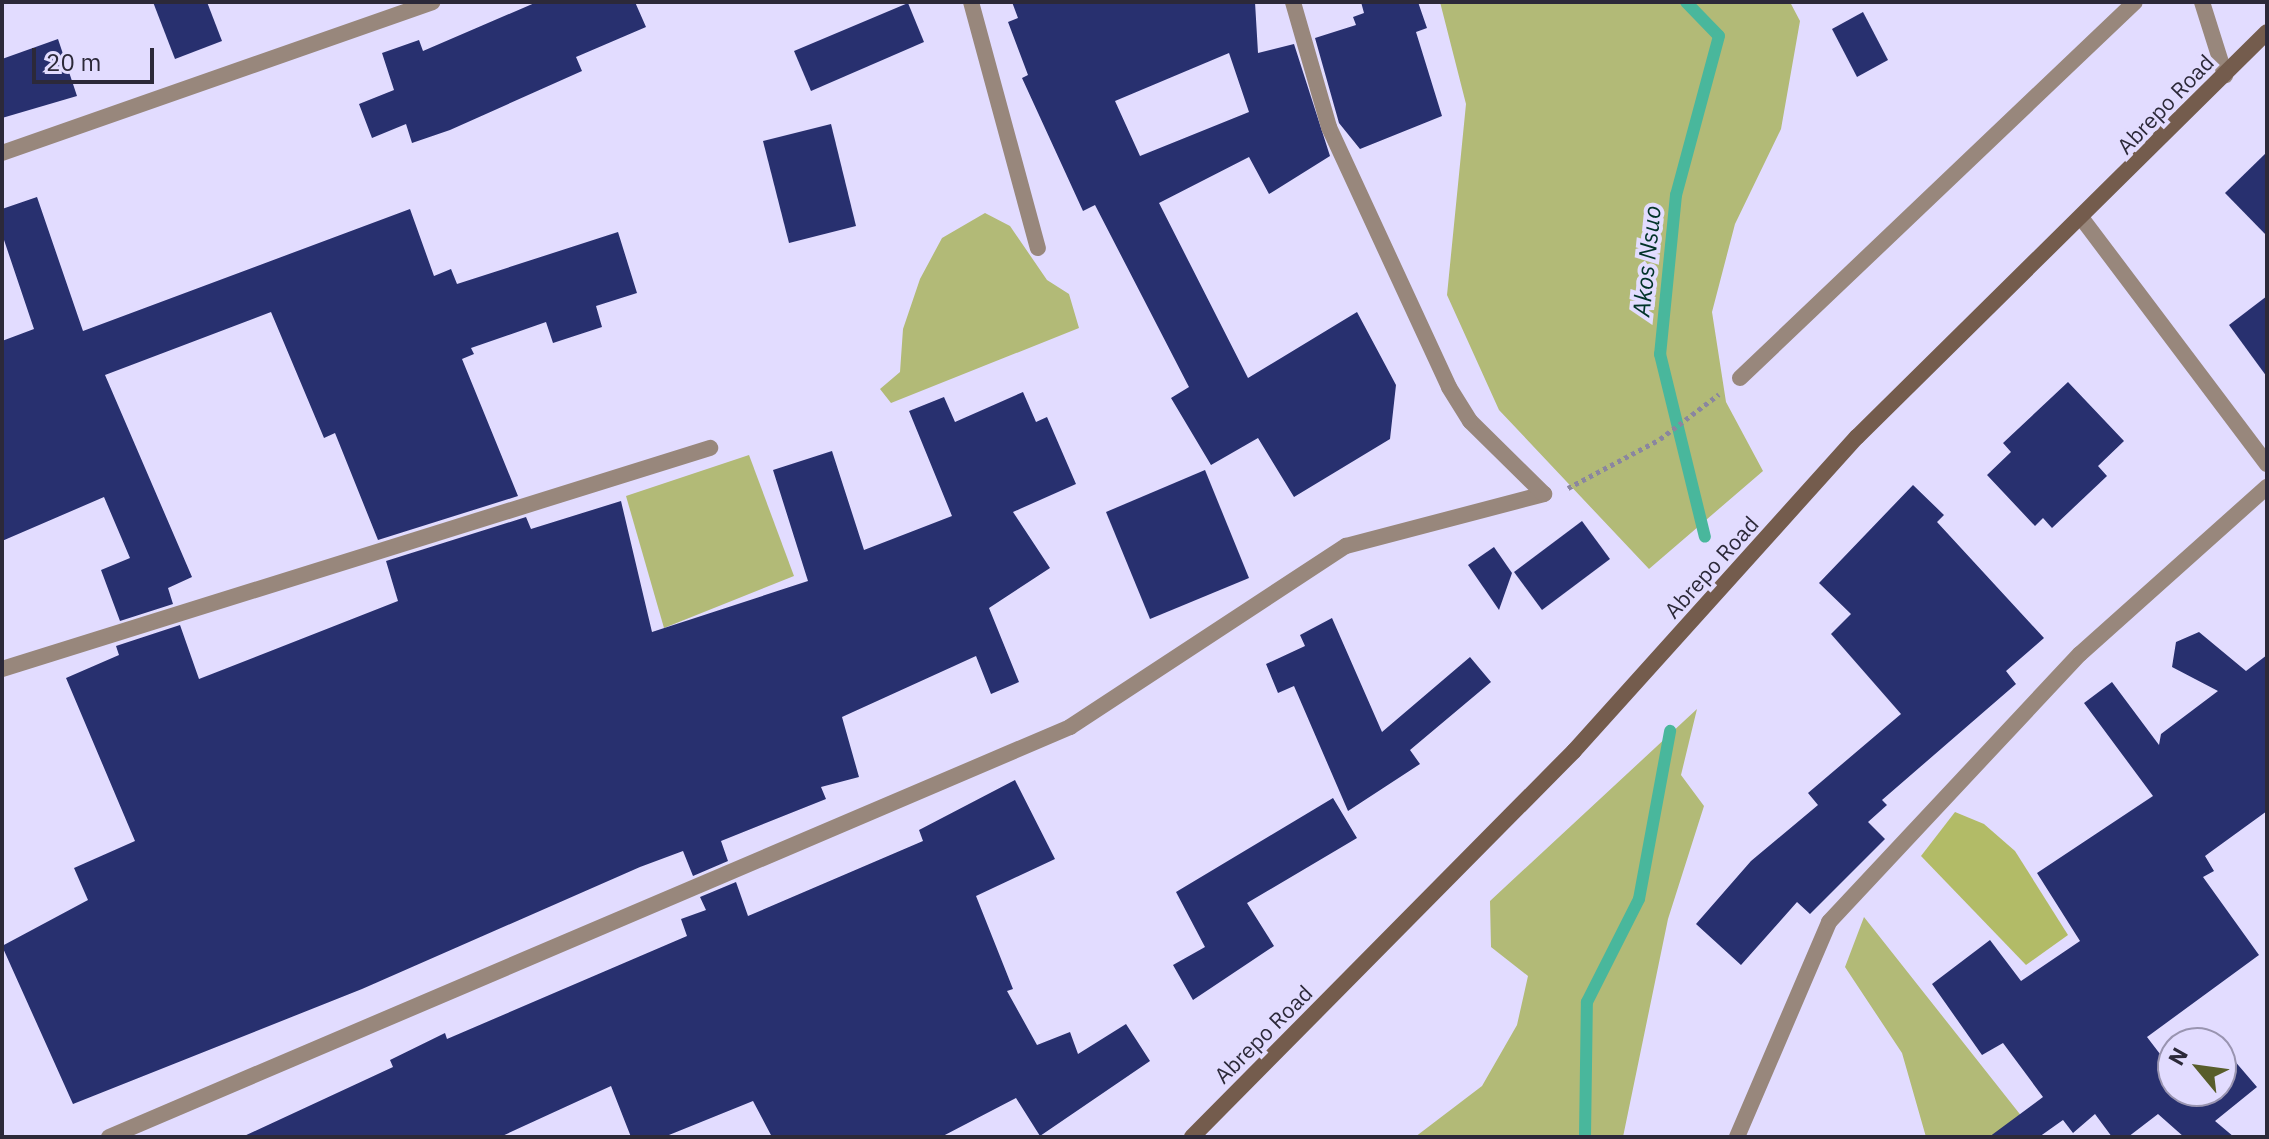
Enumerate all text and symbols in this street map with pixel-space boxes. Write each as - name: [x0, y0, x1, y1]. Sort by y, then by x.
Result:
- scale bar: [36, 32, 158, 82]
- text: 20 m: [46, 46, 101, 78]
- street label: Abrepo Road: [2111, 49, 2219, 159]
- water label: Akos Nsuo: [1627, 204, 1667, 318]
- street label: Abrepo Road: [1658, 511, 1764, 623]
- street label: Abrepo Road: [1208, 979, 1318, 1089]
- north arrow: [2157, 1027, 2237, 1107]
- text: N: [2161, 1042, 2194, 1070]

